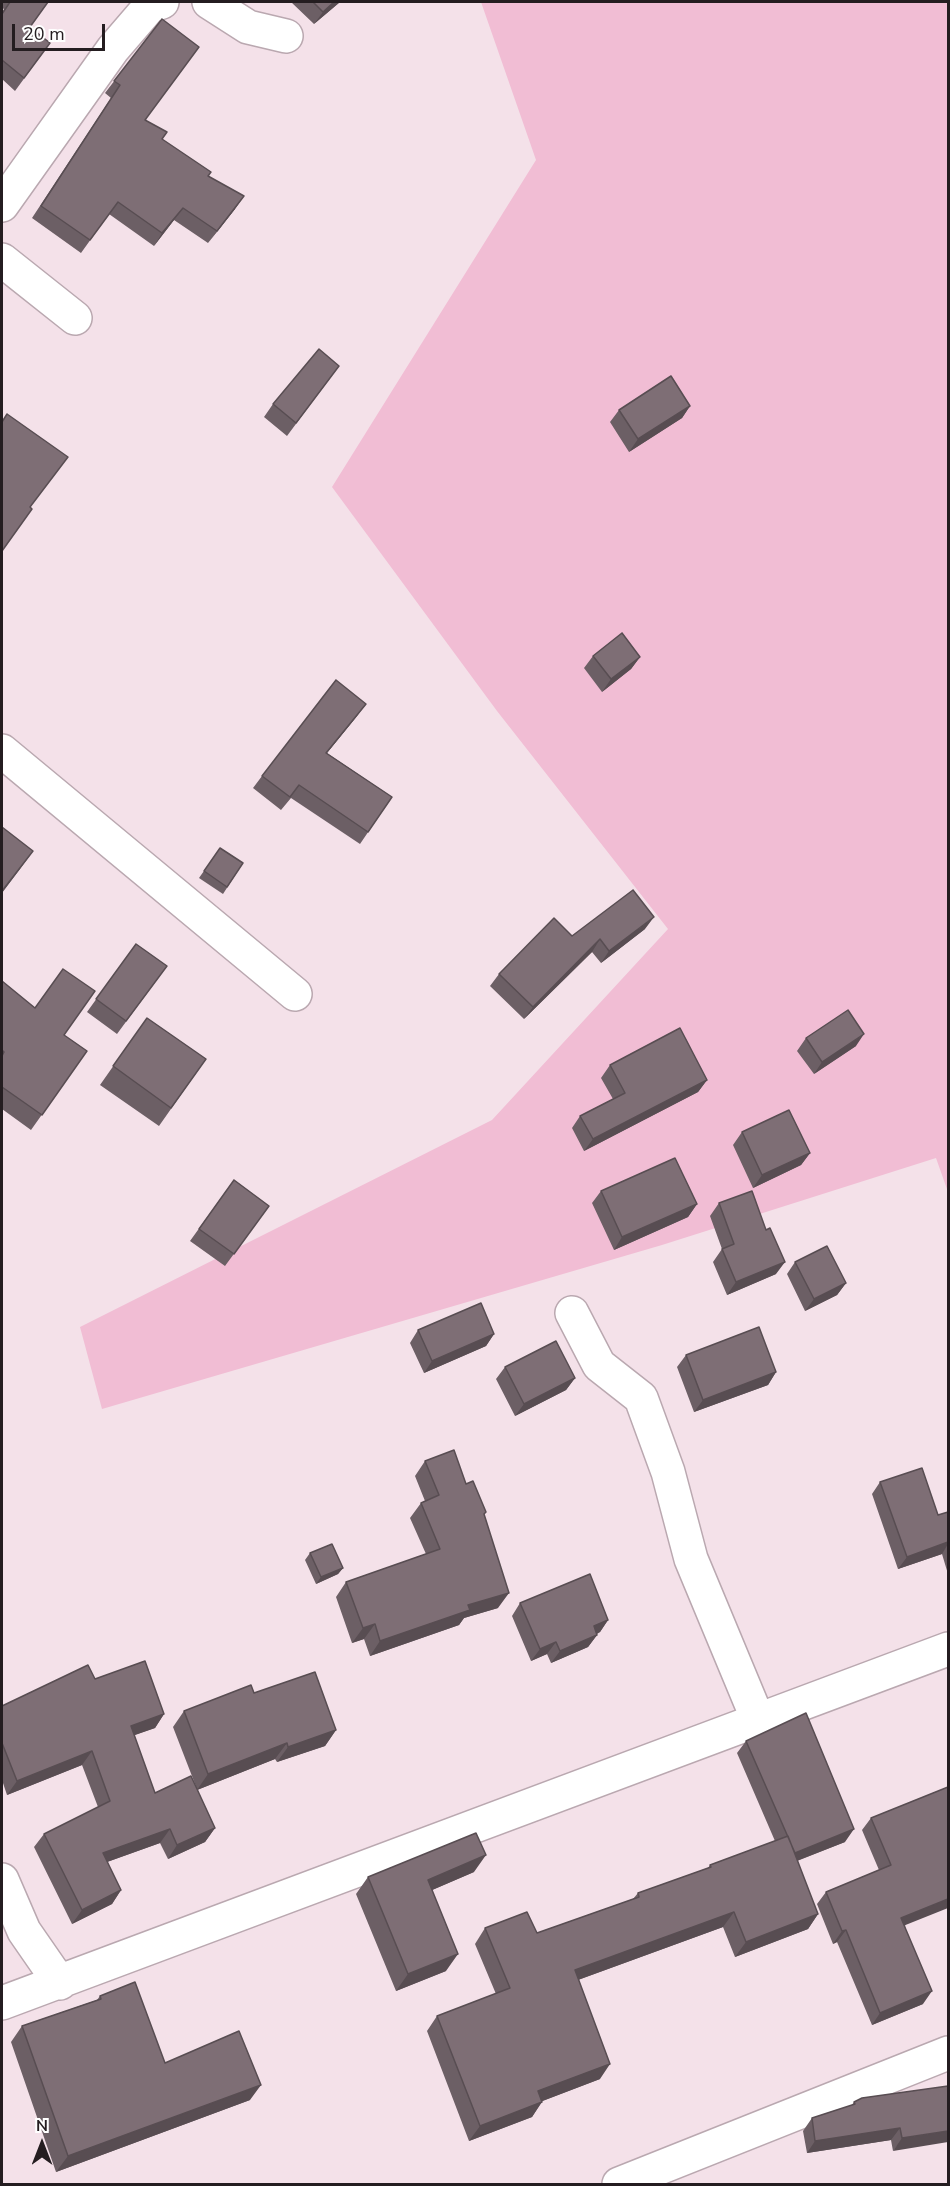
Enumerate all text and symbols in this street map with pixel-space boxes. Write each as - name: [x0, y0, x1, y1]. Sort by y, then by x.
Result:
- scale bar: [15, 12, 108, 50]
- text: 20 m: [23, 22, 65, 46]
- north arrow: [12, 2114, 72, 2174]
- text: N: [36, 2115, 48, 2137]

